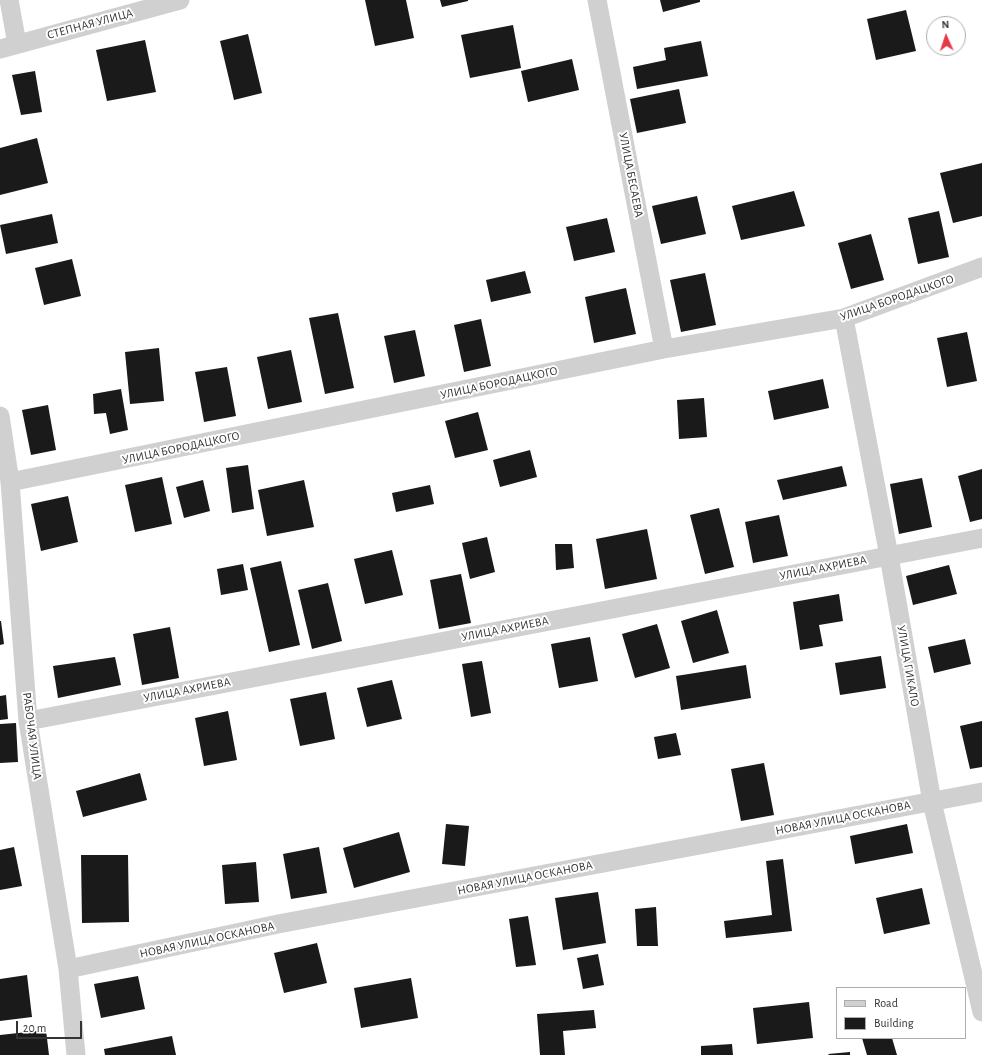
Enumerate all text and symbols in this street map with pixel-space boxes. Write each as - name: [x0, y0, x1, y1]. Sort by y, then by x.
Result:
- street label: СТЕПНАЯ УЛИЦА: [46, 6, 134, 42]
- north arrow: [926, 16, 966, 56]
- text: N: [941, 19, 950, 30]
- street label: УЛИЦА БЕСАЕВА: [616, 131, 646, 219]
- street label: УЛИЦА БОРОДАЦКОГО: [838, 272, 956, 324]
- street label: УЛИЦА БОРОДАЦКОГО: [439, 364, 559, 402]
- street label: УЛИЦА БОРОДАЦКОГО: [121, 429, 241, 467]
- street label: УЛИЦА АХРИЕВА: [778, 552, 868, 584]
- street label: УЛИЦА АХРИЕВА: [460, 613, 550, 645]
- street label: УЛИЦА ГИКАЛО: [894, 624, 922, 708]
- street label: УЛИЦА АХРИЕВА: [142, 674, 232, 706]
- street label: РАБОЧАЯ УЛИЦА: [19, 691, 45, 781]
- street label: НОВАЯ УЛИЦА ОСКАНОВА: [774, 798, 912, 838]
- street label: НОВАЯ УЛИЦА ОСКАНОВА: [456, 858, 594, 898]
- street label: НОВАЯ УЛИЦА ОСКАНОВА: [138, 919, 276, 961]
- legend: [836, 987, 966, 1039]
- text: Road: [874, 997, 898, 1009]
- scale bar: [18, 1013, 84, 1039]
- text: Building: [874, 1017, 914, 1029]
- text: 20 m: [23, 1022, 46, 1034]

